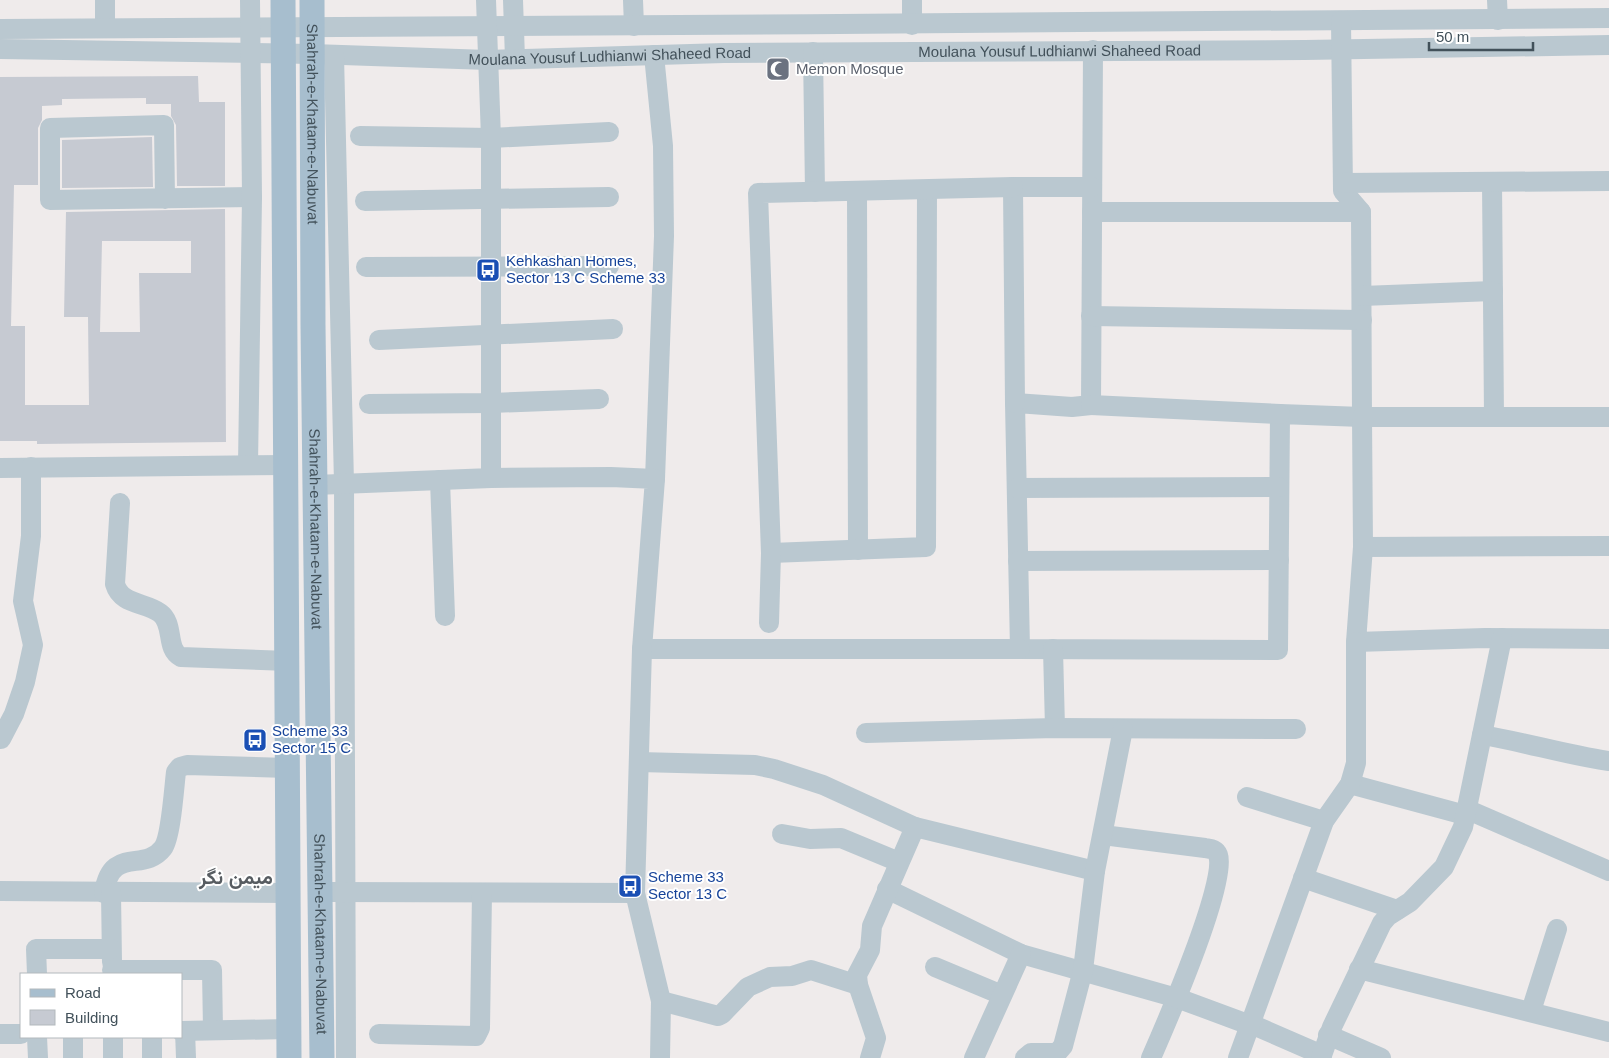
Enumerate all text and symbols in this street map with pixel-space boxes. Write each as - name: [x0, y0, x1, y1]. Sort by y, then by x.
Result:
- scale bar: [1429, 20, 1533, 52]
- street label: Shahrah-e-Khatam-e-Nabuvat: [304, 23, 322, 225]
- text: 50 m: [1436, 28, 1469, 45]
- street label: Moulana Yousuf Ludhianwi Shaheed Road: [918, 42, 1201, 60]
- street label: Moulana Yousuf Ludhianwi Shaheed Road: [468, 44, 751, 68]
- mosque icon: Memon Mosque: [765, 56, 791, 82]
- place label: Memon Mosque: [796, 60, 904, 77]
- place label: Kehkashan Homes, Sector 13 C Scheme 33: [506, 252, 665, 286]
- bus stop icon: Kehkashan Homes, Sector 13 C Scheme 33: [475, 257, 501, 283]
- street label: Shahrah-e-Khatam-e-Nabuvat: [306, 428, 326, 630]
- place label: Scheme 33 Sector 15 C: [272, 722, 351, 756]
- bus stop icon: Scheme 33 Sector 15 C: [242, 727, 268, 753]
- street label: Shahrah-e-Khatam-e-Nabuvat: [311, 833, 331, 1035]
- district label: میمن نگر: [198, 866, 273, 890]
- place label: Scheme 33 Sector 13 C: [648, 868, 727, 902]
- bus stop icon: Scheme 33 Sector 13 C: [617, 873, 643, 899]
- legend: [20, 973, 182, 1038]
- text: Road: [65, 984, 101, 1001]
- text: Building: [65, 1009, 118, 1026]

